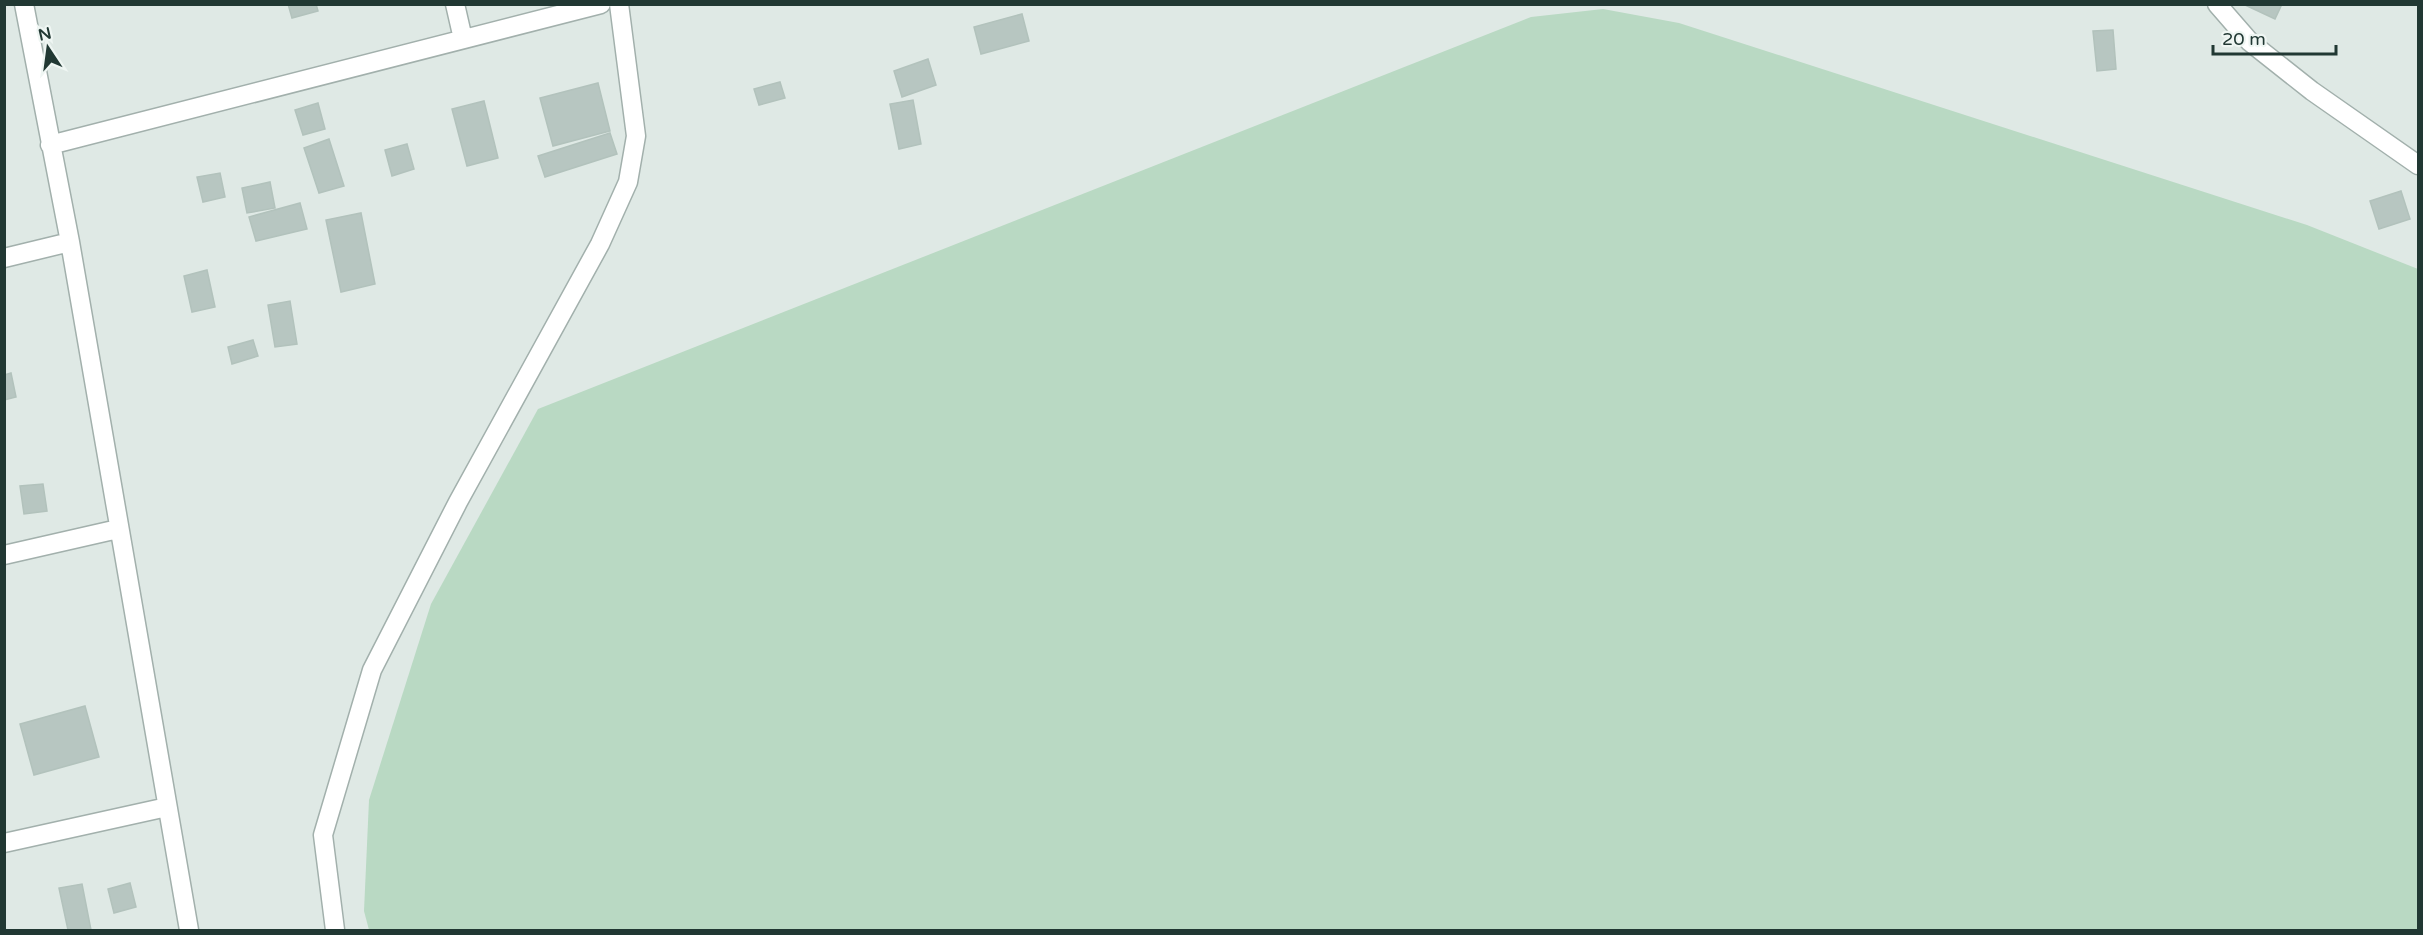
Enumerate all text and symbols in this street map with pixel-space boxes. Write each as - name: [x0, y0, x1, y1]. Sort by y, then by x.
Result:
- north arrow: [18, 18, 78, 78]
- scale bar: [2213, 18, 2336, 56]
- text: N: [36, 23, 53, 46]
- text: 20 m: [2222, 28, 2266, 50]

